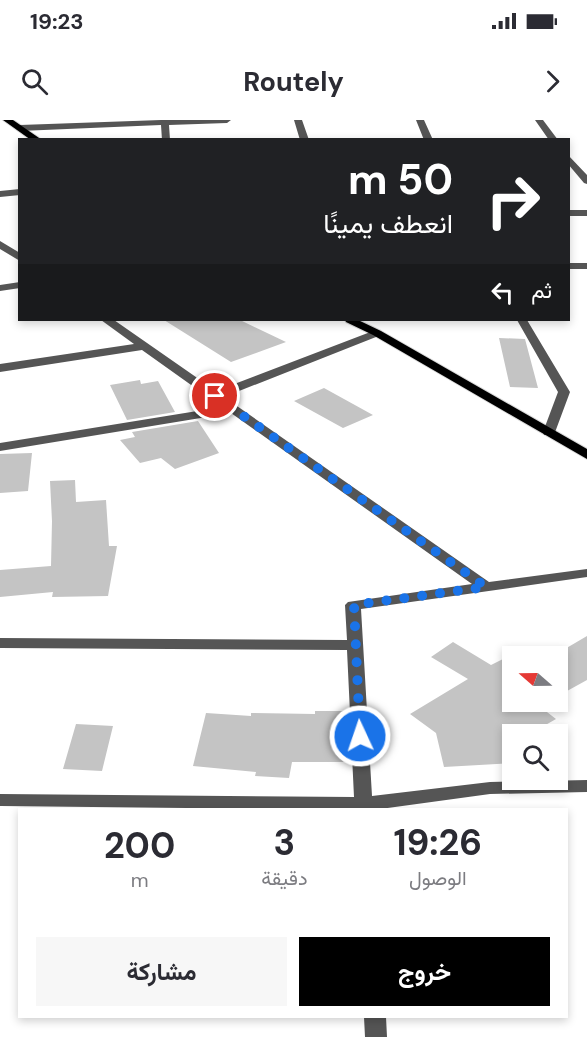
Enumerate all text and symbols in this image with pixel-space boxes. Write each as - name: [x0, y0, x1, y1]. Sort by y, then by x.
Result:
- text: 19:23: [30, 7, 84, 36]
- text: Routely: [243, 64, 344, 99]
- icon: search: [18, 65, 51, 98]
- icon: forward: [536, 65, 569, 98]
- text: 50 m: [348, 152, 453, 207]
- icon: right: [474, 162, 552, 240]
- text: انعطف يمينًا: [323, 206, 453, 241]
- icon: left: [486, 276, 519, 309]
- text: ثم: [531, 276, 552, 305]
- pin: [189, 370, 240, 421]
- icon: arrive: [198, 379, 231, 412]
- north arrow: [502, 646, 568, 712]
- map controls: [502, 646, 568, 790]
- position arrow: [328, 704, 392, 768]
- button: search: [502, 724, 568, 790]
- text: 3: [273, 819, 295, 866]
- text: 19:26: [393, 819, 482, 866]
- text: 200: [104, 822, 175, 869]
- text: دقيقة: [261, 865, 307, 891]
- text: الوصول: [409, 865, 467, 891]
- text: m: [131, 867, 149, 893]
- button: مشاركة: [36, 937, 287, 1006]
- button: خروج: [299, 937, 550, 1006]

